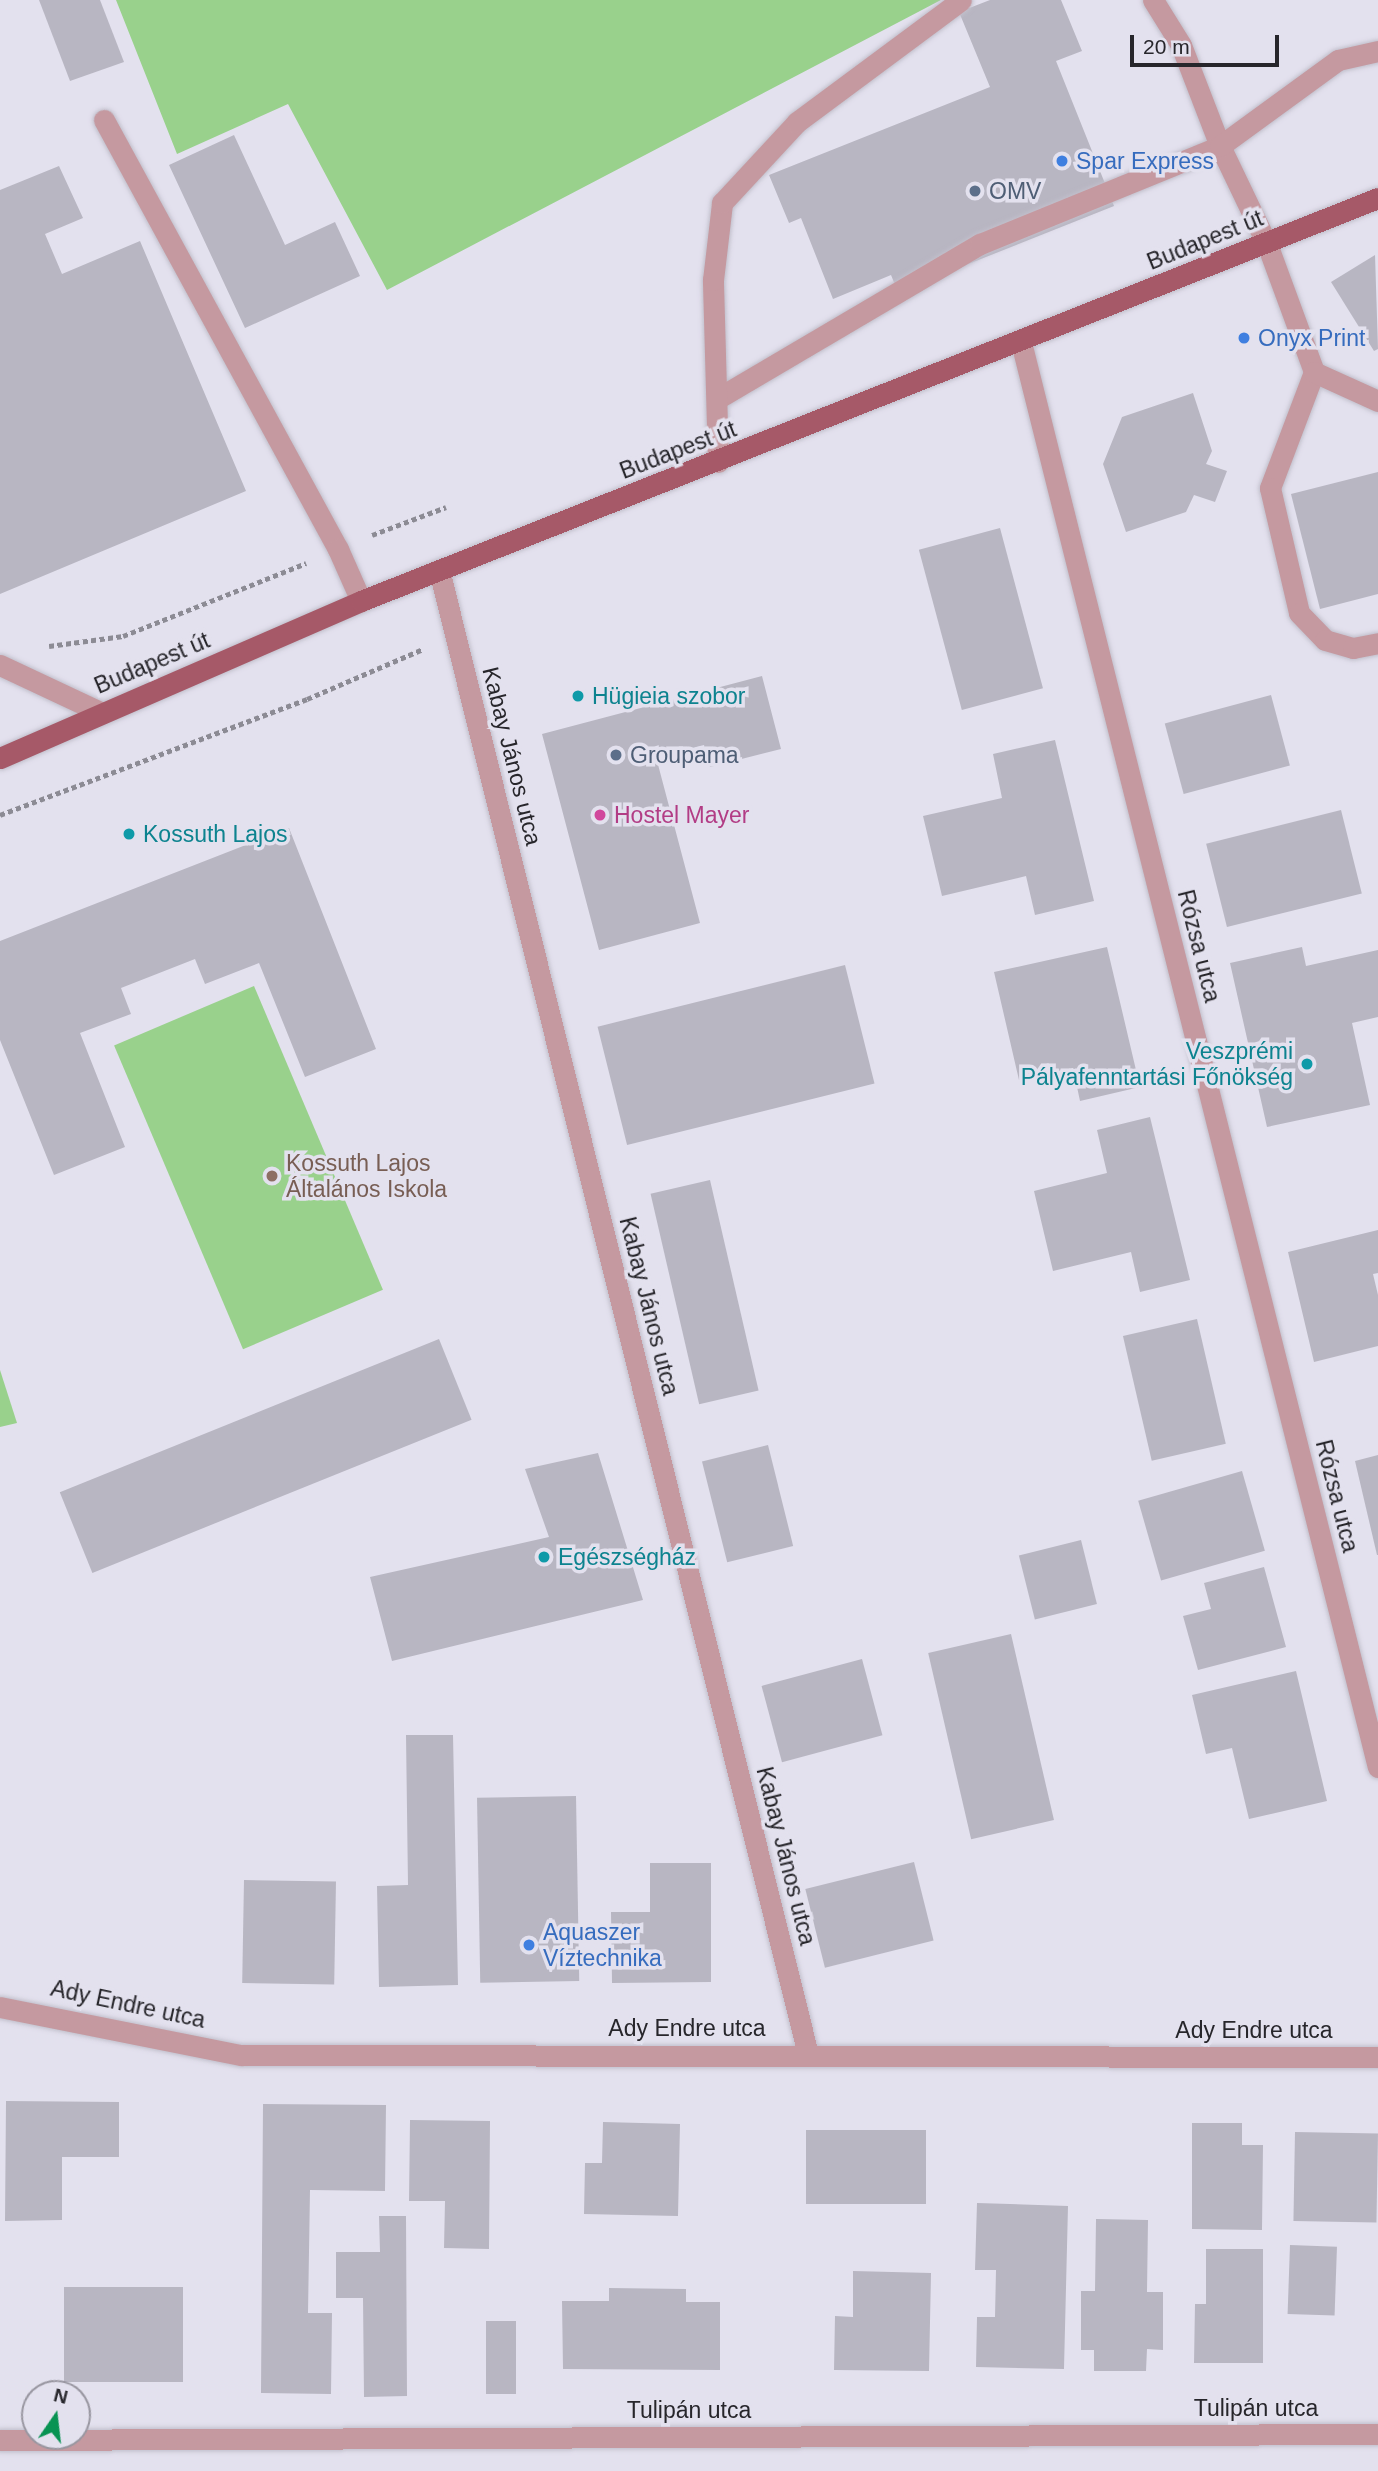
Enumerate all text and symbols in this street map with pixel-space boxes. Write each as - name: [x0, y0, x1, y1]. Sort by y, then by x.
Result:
- scale bar: [1133, 21, 1282, 65]
- text: 20 m: [1143, 35, 1190, 58]
- place label: Spar Express: [1076, 147, 1214, 175]
- marker: Spar Express: [1054, 153, 1070, 169]
- place label: OMV: [989, 177, 1041, 205]
- marker: OMV: [967, 183, 983, 199]
- street label: Budapest út: [1143, 204, 1267, 276]
- place label: Onyx Print: [1258, 324, 1365, 352]
- marker: Onyx Print: [1236, 330, 1252, 346]
- street label: Budapest út: [616, 415, 740, 485]
- street label: Budapest út: [90, 626, 214, 700]
- street label: Kabay János utca: [476, 664, 548, 848]
- place label: Hügieia szobor: [592, 682, 745, 710]
- marker: Hügieia szobor: [570, 688, 586, 704]
- place label: Groupama: [630, 741, 739, 769]
- marker: Groupama: [608, 747, 624, 763]
- place label: Hostel Mayer: [614, 801, 749, 829]
- marker: Hostel Mayer: [592, 807, 608, 823]
- place label: Kossuth Lajos: [143, 820, 287, 848]
- marker: Kossuth Lajos: [121, 826, 137, 842]
- street label: Rózsa utca: [1172, 887, 1226, 1005]
- place label: Veszprémi Pályafenntartási Főnökség: [1021, 1037, 1293, 1091]
- marker: Veszprémi Pályafenntartási Főnökség: [1299, 1056, 1315, 1072]
- place label: Kossuth Lajos Általános Iskola: [286, 1149, 447, 1203]
- marker: Kossuth Lajos Általános Iskola: [264, 1168, 280, 1184]
- street label: Kabay János utca: [613, 1214, 685, 1398]
- street label: Rózsa utca: [1310, 1437, 1364, 1555]
- place label: Egészségház: [558, 1543, 696, 1571]
- marker: Egészségház: [536, 1549, 552, 1565]
- street label: Kabay János utca: [750, 1764, 822, 1948]
- place label: Aquaszer Víztechnika: [543, 1918, 662, 1972]
- marker: Aquaszer Víztechnika: [521, 1937, 537, 1953]
- street label: Ady Endre utca: [48, 1974, 208, 2034]
- street label: Ady Endre utca: [608, 2014, 766, 2042]
- street label: Ady Endre utca: [1175, 2016, 1333, 2044]
- north arrow: [21, 2380, 91, 2450]
- text: N: [52, 2384, 70, 2408]
- street label: Tulipán utca: [1194, 2394, 1318, 2422]
- street label: Tulipán utca: [627, 2396, 751, 2424]

